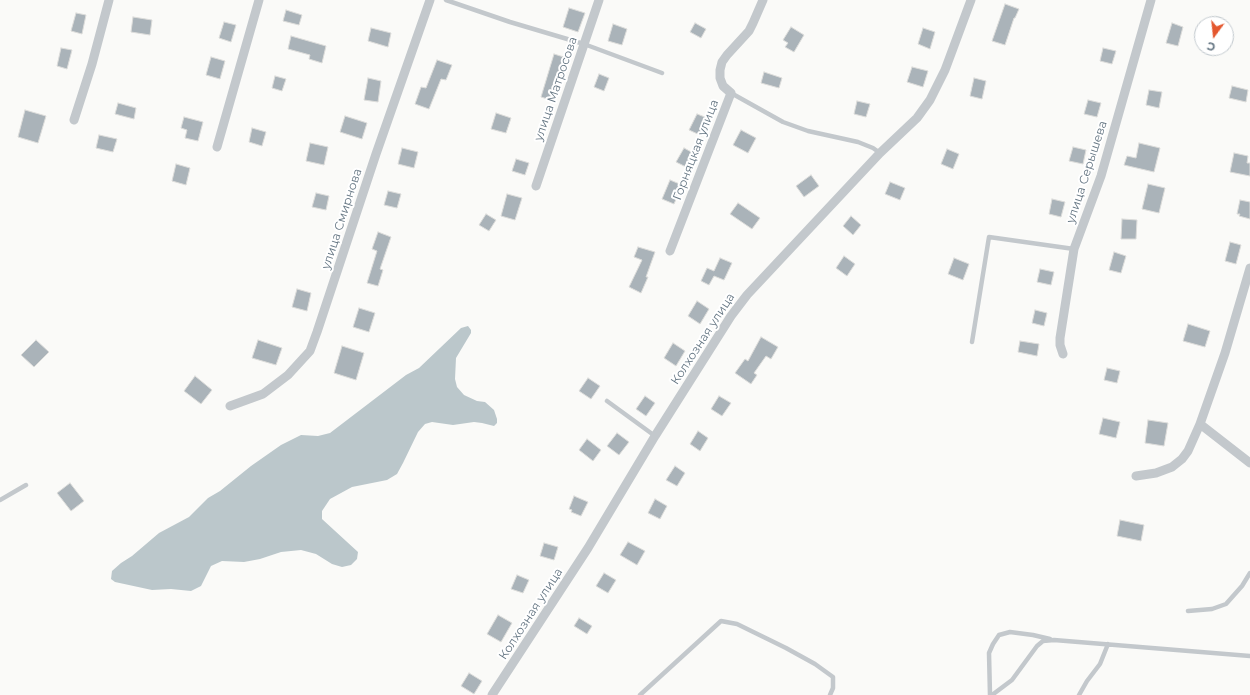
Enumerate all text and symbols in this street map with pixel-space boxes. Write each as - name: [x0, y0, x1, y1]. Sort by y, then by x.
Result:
- north arrow: [1194, 16, 1234, 56]
- street label: улица Матросова: [531, 35, 581, 143]
- text: С: [1205, 39, 1217, 54]
- street label: Горняцкая улица: [670, 98, 722, 202]
- street label: улица Серышева: [1064, 119, 1110, 225]
- street label: улица Смирнова: [319, 167, 365, 271]
- street label: Колхозная улица: [668, 290, 738, 388]
- street label: Колхозная улица: [496, 565, 566, 663]

